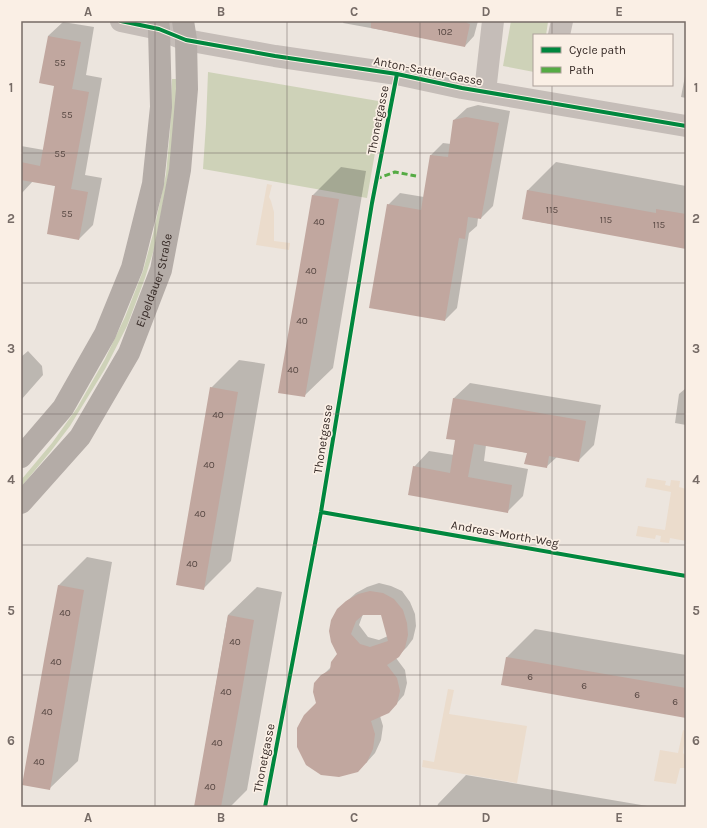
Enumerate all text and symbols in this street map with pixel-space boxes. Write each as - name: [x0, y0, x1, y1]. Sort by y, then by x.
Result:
- text: A: [84, 4, 92, 19]
- text: B: [217, 4, 225, 19]
- text: C: [350, 4, 358, 19]
- text: D: [482, 4, 491, 19]
- text: E: [615, 4, 623, 19]
- house number: 102: [437, 26, 453, 38]
- legend: [533, 34, 673, 86]
- text: Cycle path: [569, 43, 626, 57]
- street label: Anton-Sattler-Gasse: [372, 54, 484, 88]
- house number: 55: [54, 57, 66, 69]
- text: Path: [569, 63, 594, 77]
- text: 1: [9, 80, 13, 95]
- text: 1: [694, 80, 698, 95]
- street label: Thonetgasse: [364, 84, 392, 156]
- house number: 55: [61, 109, 73, 121]
- house number: 55: [54, 148, 66, 160]
- house number: 115: [546, 204, 558, 216]
- house number: 55: [61, 208, 73, 220]
- text: 2: [7, 211, 15, 226]
- text: 2: [692, 211, 700, 226]
- house number: 115: [600, 214, 612, 226]
- house number: 40: [313, 216, 325, 228]
- house number: 115: [653, 219, 665, 231]
- street label: Eipeldauer Straße: [133, 232, 175, 329]
- house number: 40: [305, 265, 317, 277]
- house number: 40: [296, 315, 308, 327]
- text: 3: [7, 341, 15, 356]
- text: 3: [692, 341, 700, 356]
- house number: 40: [287, 364, 299, 376]
- street label: Thonetgasse: [311, 403, 335, 475]
- house number: 40: [212, 409, 224, 421]
- house number: 40: [203, 459, 215, 471]
- text: 4: [7, 472, 15, 487]
- text: 4: [692, 472, 700, 487]
- house number: 40: [194, 508, 206, 520]
- street label: Andreas-Morth-Weg: [450, 518, 560, 550]
- house number: 40: [186, 558, 198, 570]
- text: 5: [7, 603, 15, 618]
- text: 5: [692, 603, 700, 618]
- house number: 40: [59, 607, 71, 619]
- house number: 40: [229, 636, 241, 648]
- house number: 40: [50, 656, 62, 668]
- house number: 6: [527, 671, 533, 683]
- house number: 6: [581, 680, 587, 692]
- house number: 40: [220, 686, 232, 698]
- house number: 6: [634, 689, 640, 701]
- house number: 6: [672, 696, 678, 708]
- house number: 40: [41, 706, 53, 718]
- street label: Thonetgasse: [250, 722, 278, 794]
- text: 6: [7, 733, 15, 748]
- text: 6: [692, 733, 700, 748]
- house number: 40: [211, 737, 223, 749]
- house number: 40: [33, 756, 45, 768]
- house number: 40: [204, 781, 216, 793]
- text: A: [84, 810, 92, 825]
- text: B: [217, 810, 225, 825]
- text: C: [350, 810, 358, 825]
- text: D: [482, 810, 491, 825]
- text: E: [615, 810, 623, 825]

